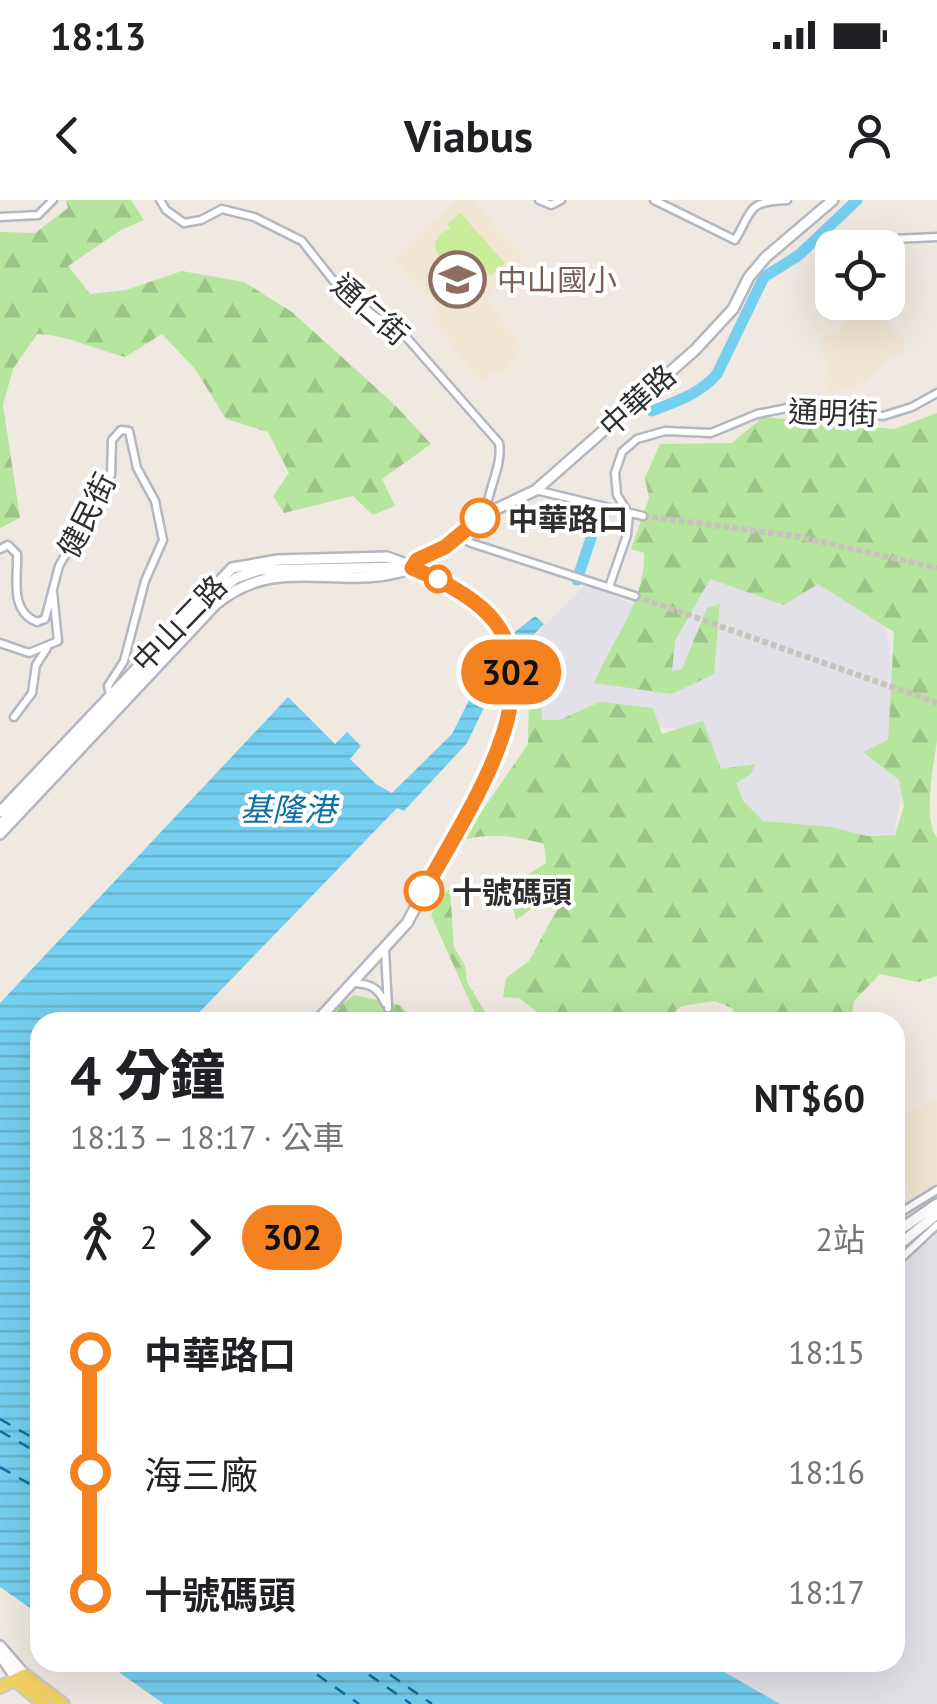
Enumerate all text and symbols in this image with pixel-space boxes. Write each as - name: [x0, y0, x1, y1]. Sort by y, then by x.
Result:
- text: 18:13: [50, 11, 146, 60]
- text: Viabus: [404, 106, 533, 164]
- icon: back: [40, 108, 95, 163]
- icon: person: [842, 108, 897, 163]
- map controls: [815, 230, 905, 320]
- button: locate: [815, 230, 905, 320]
- school or university icon: 中山國小: [428, 249, 488, 309]
- place label: 中山國小: [497, 260, 617, 299]
- street label: 通仁街: [324, 265, 418, 353]
- street label: 中華路: [591, 355, 683, 445]
- street label: 通明街: [787, 391, 879, 433]
- street label: 健民街: [48, 466, 124, 564]
- marker: 中華路口: [461, 499, 499, 537]
- place label: 中華路口: [508, 499, 628, 538]
- street label: 中山二路: [123, 566, 235, 680]
- unlabelled marker: [425, 566, 451, 592]
- line badge: 302: [454, 640, 568, 704]
- text: 302: [481, 649, 541, 695]
- water label: 基隆港: [240, 788, 340, 830]
- marker: 十號碼頭: [405, 872, 443, 910]
- place label: 十號碼頭: [452, 872, 572, 911]
- text: 4 分鐘: [70, 1039, 225, 1110]
- text: NT$60: [754, 1073, 865, 1122]
- text: 18:13 – 18:17 · 公車: [70, 1116, 345, 1158]
- icon: walk: [70, 1210, 125, 1265]
- icon: forward: [172, 1210, 227, 1265]
- text: 302: [262, 1214, 322, 1260]
- text: 2: [140, 1216, 157, 1258]
- text: 2站: [816, 1218, 865, 1260]
- text: 中華路口: [144, 1330, 296, 1379]
- text: 18:15: [788, 1331, 865, 1373]
- text: 海三廠: [144, 1450, 258, 1499]
- text: 18:16: [788, 1451, 865, 1493]
- text: 十號碼頭: [144, 1570, 296, 1619]
- text: 18:17: [788, 1571, 865, 1613]

